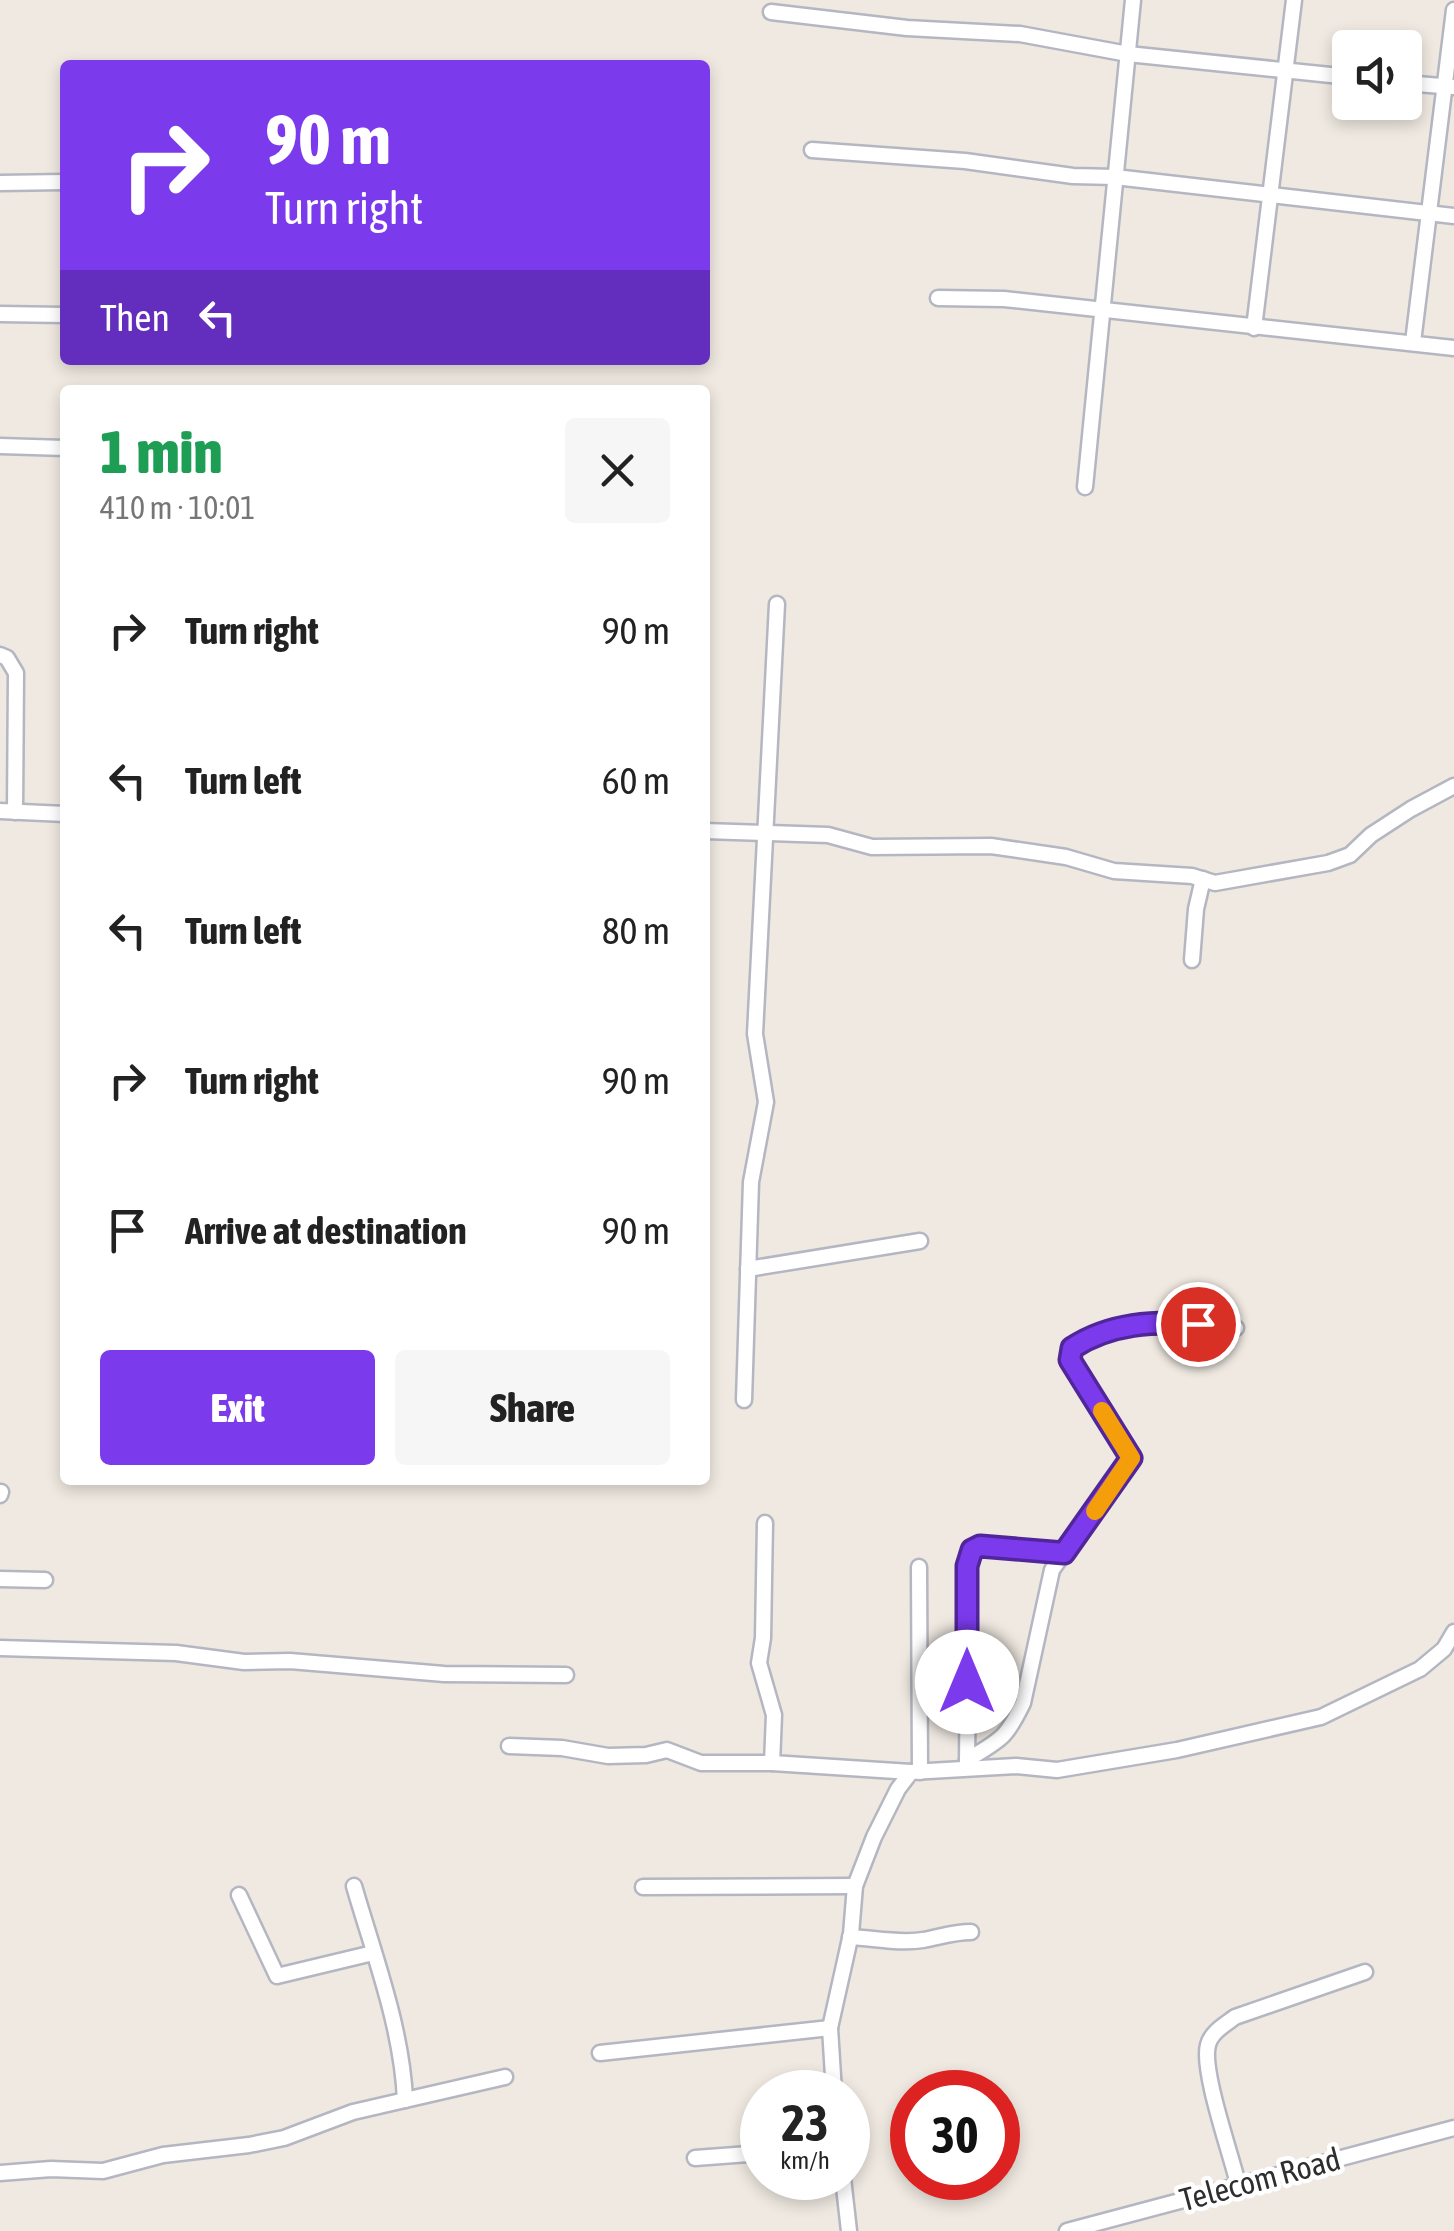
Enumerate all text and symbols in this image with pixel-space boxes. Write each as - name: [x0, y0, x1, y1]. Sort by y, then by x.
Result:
- map controls: [1332, 30, 1422, 120]
- button: sound: [1332, 30, 1422, 120]
- text: 90 m: [265, 99, 391, 179]
- icon: right: [100, 100, 230, 230]
- text: Turn right: [265, 182, 423, 234]
- icon: left: [190, 290, 245, 345]
- text: Then: [100, 296, 170, 339]
- text: 1 min: [100, 417, 223, 486]
- button: close: [565, 418, 670, 523]
- text: 410 m · 10:01: [100, 489, 255, 526]
- icon: right: [100, 603, 155, 658]
- text: Turn right: [185, 609, 319, 652]
- text: 90 m: [602, 609, 670, 652]
- icon: left: [100, 753, 155, 808]
- text: Turn left: [185, 759, 301, 802]
- text: 60 m: [602, 759, 670, 802]
- icon: left: [100, 903, 155, 958]
- text: Turn left: [185, 909, 301, 952]
- text: 80 m: [602, 909, 670, 952]
- icon: right: [100, 1053, 155, 1108]
- text: Turn right: [185, 1059, 319, 1102]
- text: 90 m: [602, 1059, 670, 1102]
- icon: arrive: [100, 1203, 155, 1258]
- text: Arrive at destination: [185, 1209, 467, 1252]
- text: 90 m: [602, 1209, 670, 1252]
- pin: [1156, 1282, 1241, 1367]
- icon: arrive: [1171, 1297, 1226, 1352]
- button: Exit: [100, 1350, 375, 1465]
- button: Share: [395, 1350, 670, 1465]
- position arrow: [915, 1630, 1019, 1734]
- speed limit sign: 30: [890, 2070, 1020, 2200]
- text: 23: [781, 2094, 828, 2152]
- street label: Telecom Road: [1176, 2140, 1344, 2218]
- text: km/h: [780, 2146, 830, 2174]

